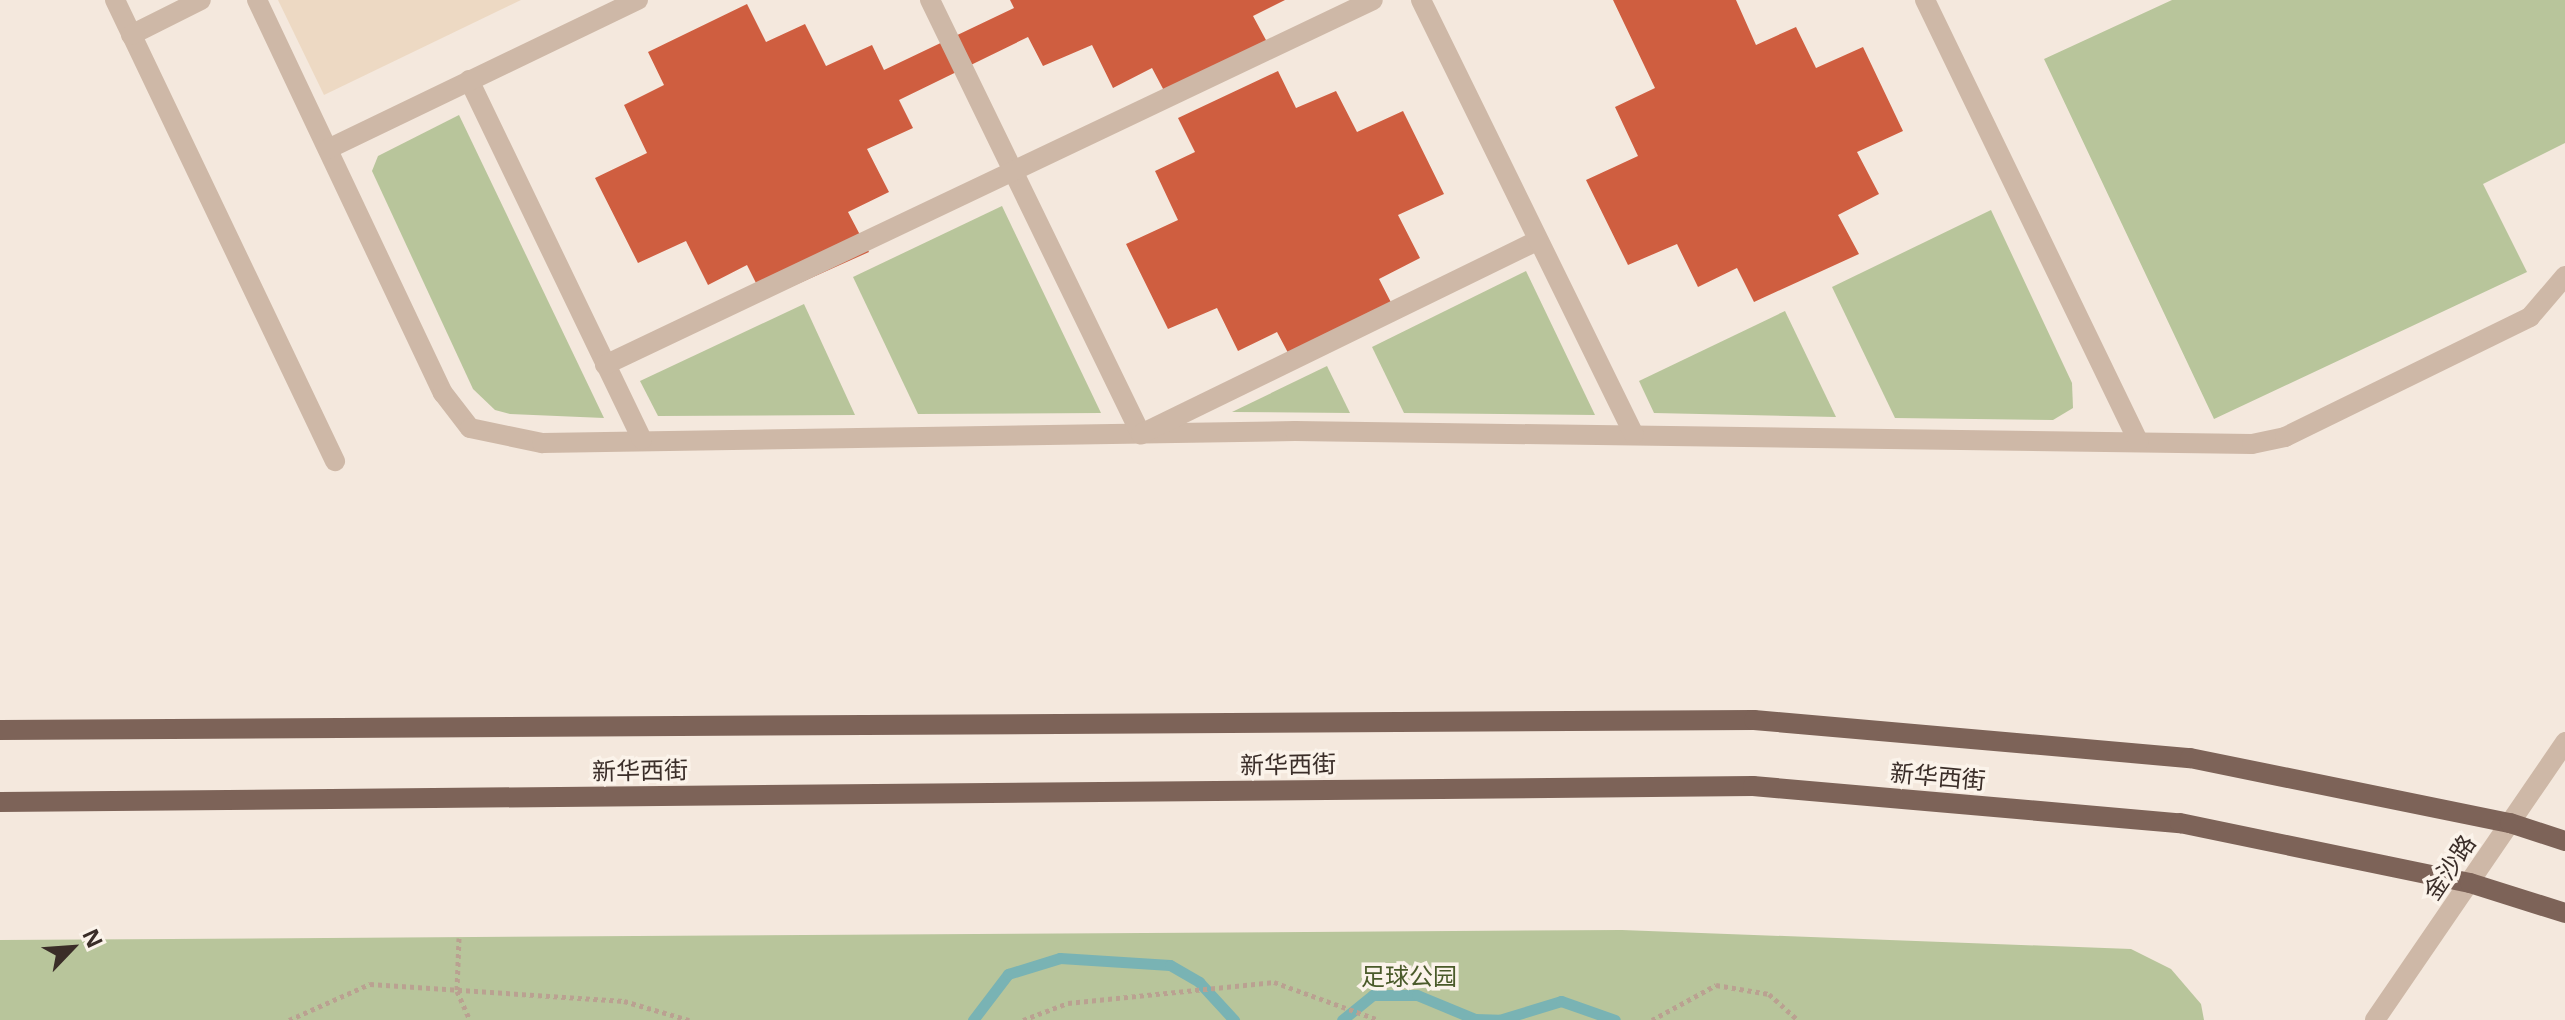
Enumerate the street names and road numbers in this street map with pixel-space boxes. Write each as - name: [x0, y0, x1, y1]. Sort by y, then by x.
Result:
- street label: 新华西街: [1240, 749, 1336, 779]
- street label: 新华西街: [592, 755, 688, 785]
- street label: 新华西街: [1889, 757, 1987, 795]
- street label: 金沙路: [2417, 829, 2481, 905]

